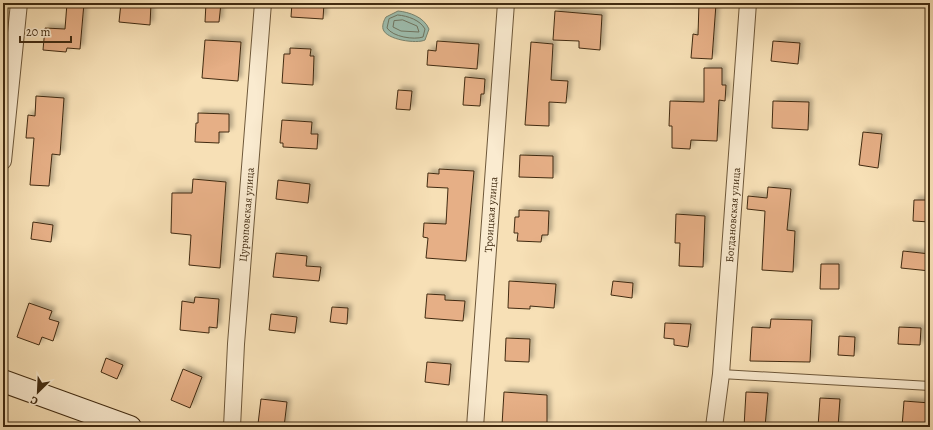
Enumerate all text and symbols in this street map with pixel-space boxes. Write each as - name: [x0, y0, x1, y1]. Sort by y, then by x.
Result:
- scale bar: [20, 18, 71, 44]
- text: 20 m: [26, 24, 50, 40]
- street label: Цурюповская улица: [235, 166, 258, 262]
- street label: Богдановская улица: [722, 166, 744, 263]
- street label: Троицкая улица: [480, 175, 501, 253]
- north arrow: [18, 372, 58, 412]
- text: С: [28, 392, 40, 409]

